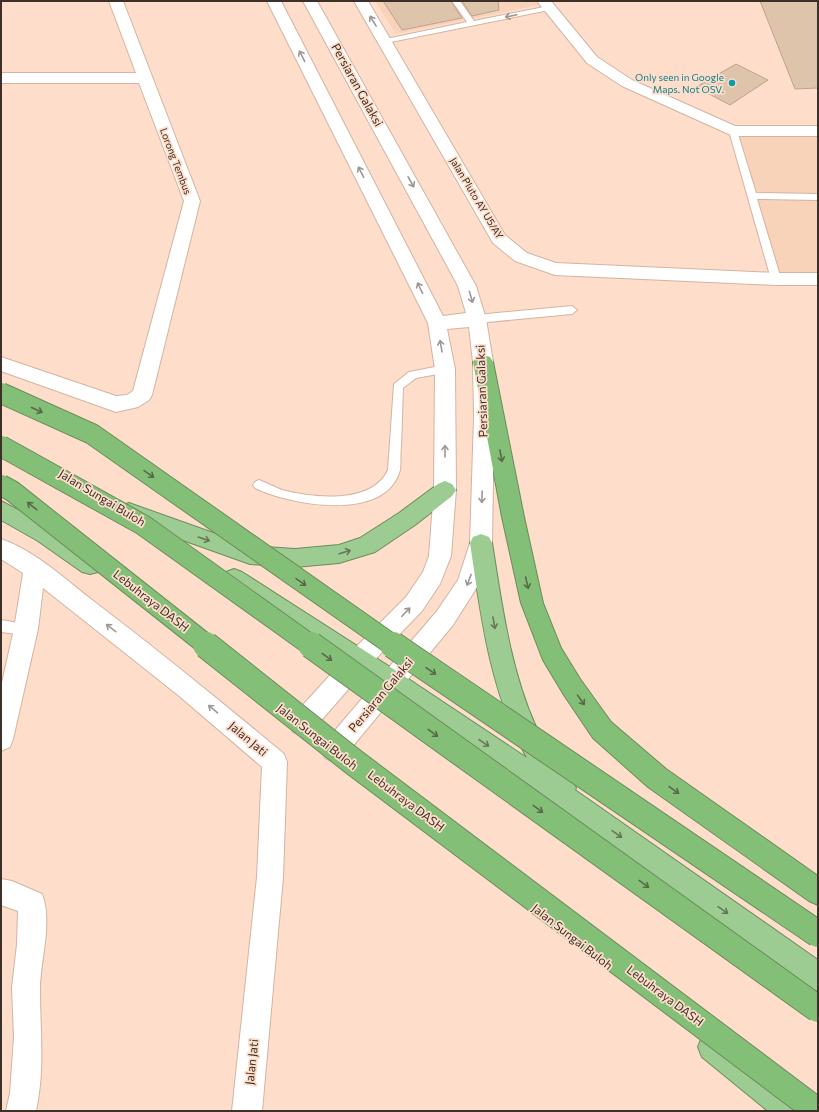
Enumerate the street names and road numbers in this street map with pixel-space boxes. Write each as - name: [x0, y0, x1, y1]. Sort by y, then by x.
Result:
- street label: Persiaran Galaksi: [329, 41, 386, 128]
- street label: Lorong Tembus: [158, 126, 194, 196]
- street label: Jalan Pluto AY U5/AY: [448, 155, 506, 241]
- street label: Persiaran Galaksi: [472, 344, 490, 438]
- street label: Jalan Sungai Buloh: [56, 466, 148, 529]
- street label: Lebuhraya DASH: [111, 566, 192, 634]
- street label: Persiaran Galaksi: [345, 654, 415, 734]
- street label: Jalan Sungai Buloh: [274, 700, 361, 773]
- street label: Jalan Jati: [226, 718, 271, 759]
- street label: Lebuhraya DASH: [366, 767, 448, 834]
- street label: Jalan Sungai Buloh: [529, 900, 616, 973]
- street label: Lebuhraya DASH: [625, 962, 707, 1029]
- street label: Jalan Jati: [242, 1038, 261, 1086]

